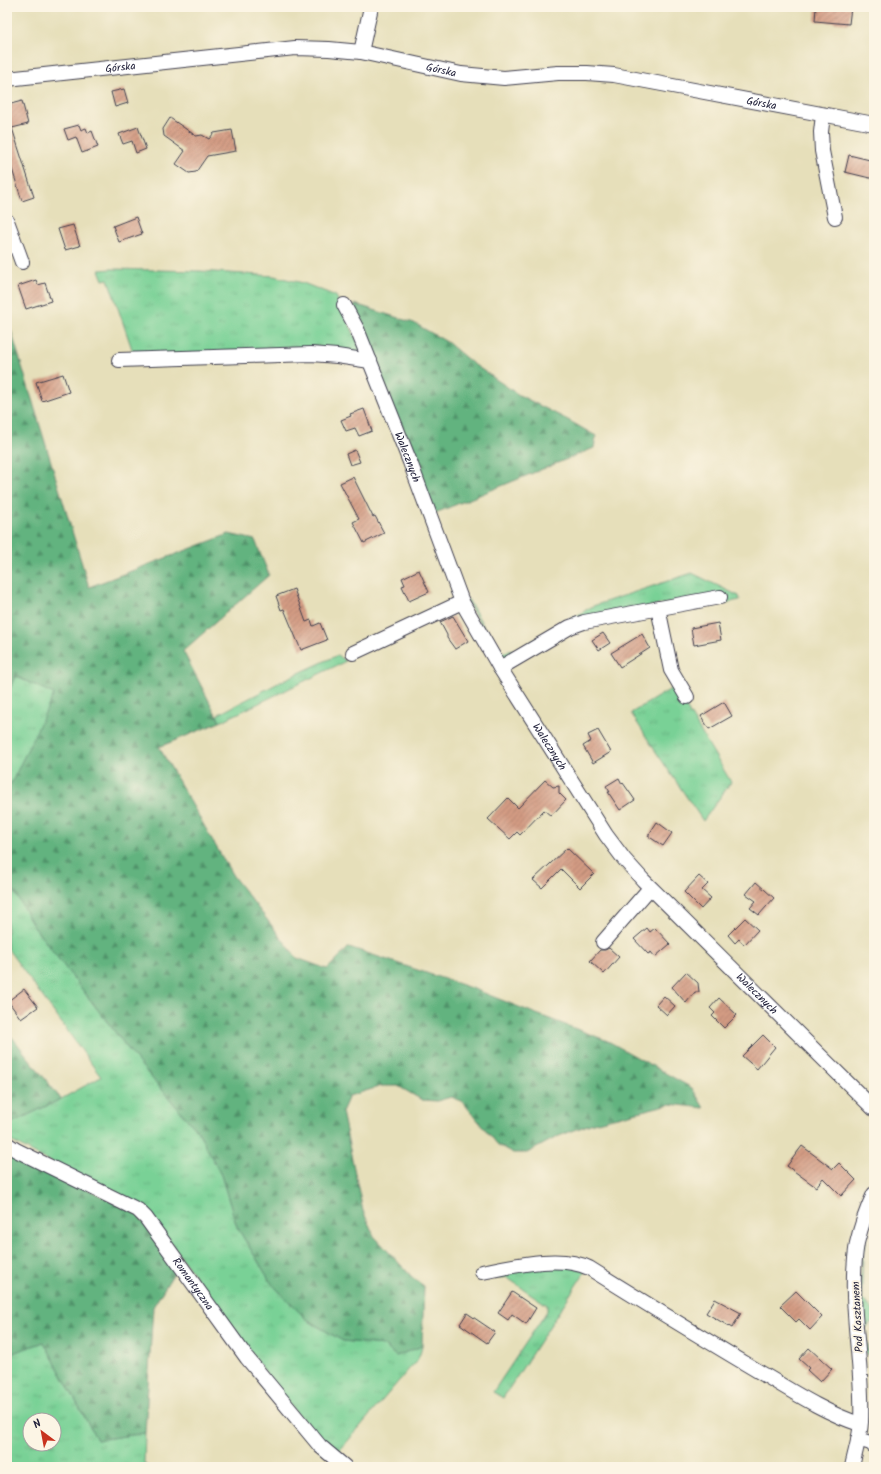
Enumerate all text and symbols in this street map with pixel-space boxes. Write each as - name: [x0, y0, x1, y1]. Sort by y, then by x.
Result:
- street label: Górska: [104, 57, 137, 78]
- street label: Górska: [424, 59, 458, 83]
- street label: Górska: [745, 92, 778, 115]
- street label: Walecznych: [389, 429, 425, 485]
- street label: Walecznych: [527, 720, 571, 774]
- street label: Walecznych: [731, 969, 782, 1019]
- street label: Romantyczna: [167, 1254, 218, 1314]
- street label: Pod Kasztanem: [847, 1281, 869, 1353]
- north arrow: [22, 1412, 62, 1452]
- text: N: [30, 1415, 45, 1434]

